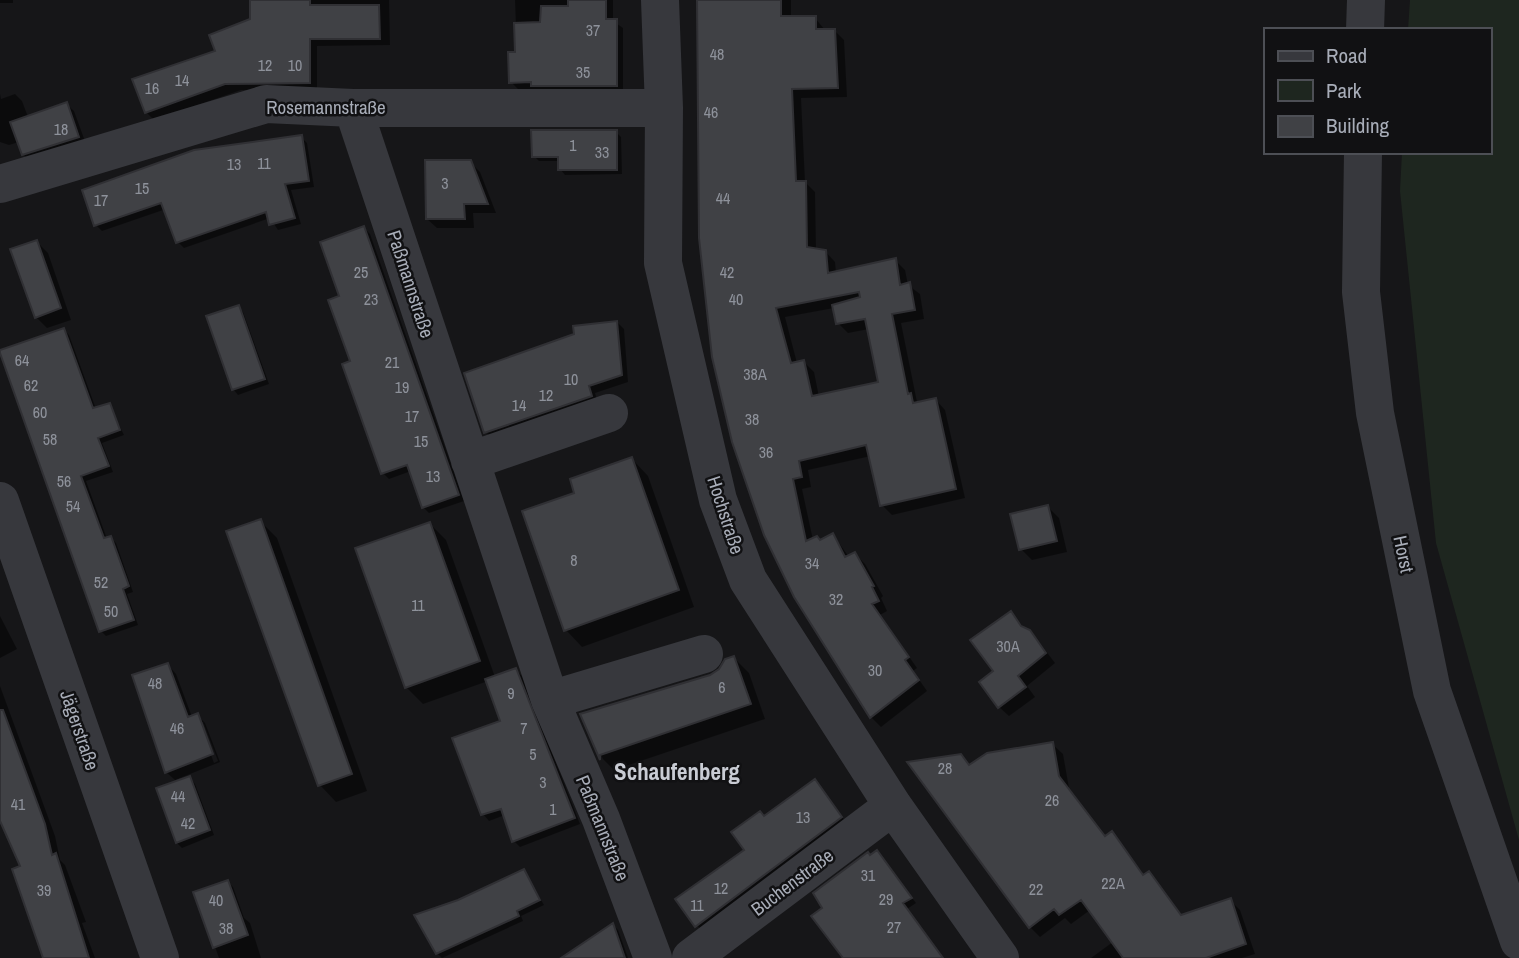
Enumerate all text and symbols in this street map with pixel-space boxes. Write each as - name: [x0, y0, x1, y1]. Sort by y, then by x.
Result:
- house number: 37: [586, 19, 600, 41]
- legend: [1264, 28, 1491, 154]
- text: Road: [1326, 41, 1367, 70]
- house number: 48: [710, 43, 724, 65]
- house number: 12: [258, 54, 272, 76]
- house number: 10: [288, 54, 302, 76]
- house number: 35: [576, 61, 590, 83]
- house number: 14: [175, 69, 189, 91]
- text: Park: [1326, 76, 1362, 105]
- house number: 16: [145, 77, 159, 99]
- street label: Rosemannstraße: [266, 94, 386, 120]
- house number: 46: [704, 101, 718, 123]
- text: Building: [1326, 111, 1390, 140]
- house number: 18: [54, 118, 68, 140]
- house number: 1: [569, 134, 577, 156]
- house number: 33: [595, 141, 609, 163]
- house number: 11: [257, 152, 272, 174]
- house number: 13: [227, 153, 241, 175]
- house number: 3: [441, 172, 449, 194]
- house number: 15: [135, 177, 149, 199]
- house number: 44: [716, 187, 730, 209]
- house number: 17: [94, 189, 108, 211]
- street label: Paßmannstraße: [381, 227, 441, 341]
- house number: 25: [354, 261, 368, 283]
- house number: 42: [720, 261, 734, 283]
- house number: 23: [364, 288, 378, 310]
- house number: 40: [729, 288, 743, 310]
- house number: 64: [15, 349, 29, 371]
- house number: 21: [385, 351, 400, 373]
- house number: 38A: [743, 363, 767, 385]
- house number: 10: [564, 368, 578, 390]
- house number: 62: [24, 374, 38, 396]
- house number: 19: [395, 376, 409, 398]
- house number: 12: [539, 384, 553, 406]
- house number: 14: [512, 394, 526, 416]
- house number: 60: [33, 401, 47, 423]
- house number: 17: [405, 405, 419, 427]
- house number: 38: [745, 408, 759, 430]
- house number: 58: [43, 428, 57, 450]
- house number: 15: [414, 430, 428, 452]
- house number: 36: [759, 441, 773, 463]
- house number: 13: [426, 465, 440, 487]
- house number: 56: [57, 470, 71, 492]
- street label: Hochstraße: [701, 473, 751, 557]
- house number: 54: [66, 495, 80, 517]
- street label: Horst: [1387, 533, 1421, 576]
- house number: 8: [570, 549, 578, 571]
- house number: 34: [805, 552, 819, 574]
- house number: 52: [94, 571, 108, 593]
- house number: 32: [829, 588, 843, 610]
- house number: 11: [411, 594, 426, 616]
- house number: 50: [104, 600, 118, 622]
- house number: 30A: [996, 635, 1020, 657]
- house number: 30: [868, 659, 882, 681]
- house number: 48: [148, 672, 162, 694]
- house number: 6: [718, 676, 726, 698]
- house number: 9: [507, 682, 515, 704]
- street label: Jägerstraße: [54, 686, 106, 774]
- house number: 46: [170, 717, 184, 739]
- house number: 7: [520, 717, 528, 739]
- house number: 5: [529, 743, 537, 765]
- district label: Schaufenberg: [614, 756, 740, 787]
- house number: 28: [938, 757, 952, 779]
- house number: 3: [539, 771, 547, 793]
- street label: Paßmannstraße: [570, 771, 636, 885]
- house number: 44: [171, 785, 185, 807]
- house number: 26: [1045, 789, 1059, 811]
- house number: 41: [11, 793, 26, 815]
- house number: 1: [549, 798, 557, 820]
- house number: 13: [796, 806, 810, 828]
- house number: 42: [181, 812, 195, 834]
- street label: Buchenstraße: [745, 842, 839, 922]
- house number: 31: [861, 864, 876, 886]
- house number: 22A: [1101, 872, 1125, 894]
- house number: 12: [714, 877, 728, 899]
- house number: 22: [1029, 878, 1043, 900]
- house number: 39: [37, 879, 51, 901]
- house number: 29: [879, 888, 893, 910]
- house number: 40: [209, 889, 223, 911]
- house number: 11: [690, 894, 705, 916]
- house number: 27: [887, 916, 901, 938]
- house number: 38: [219, 917, 233, 939]

